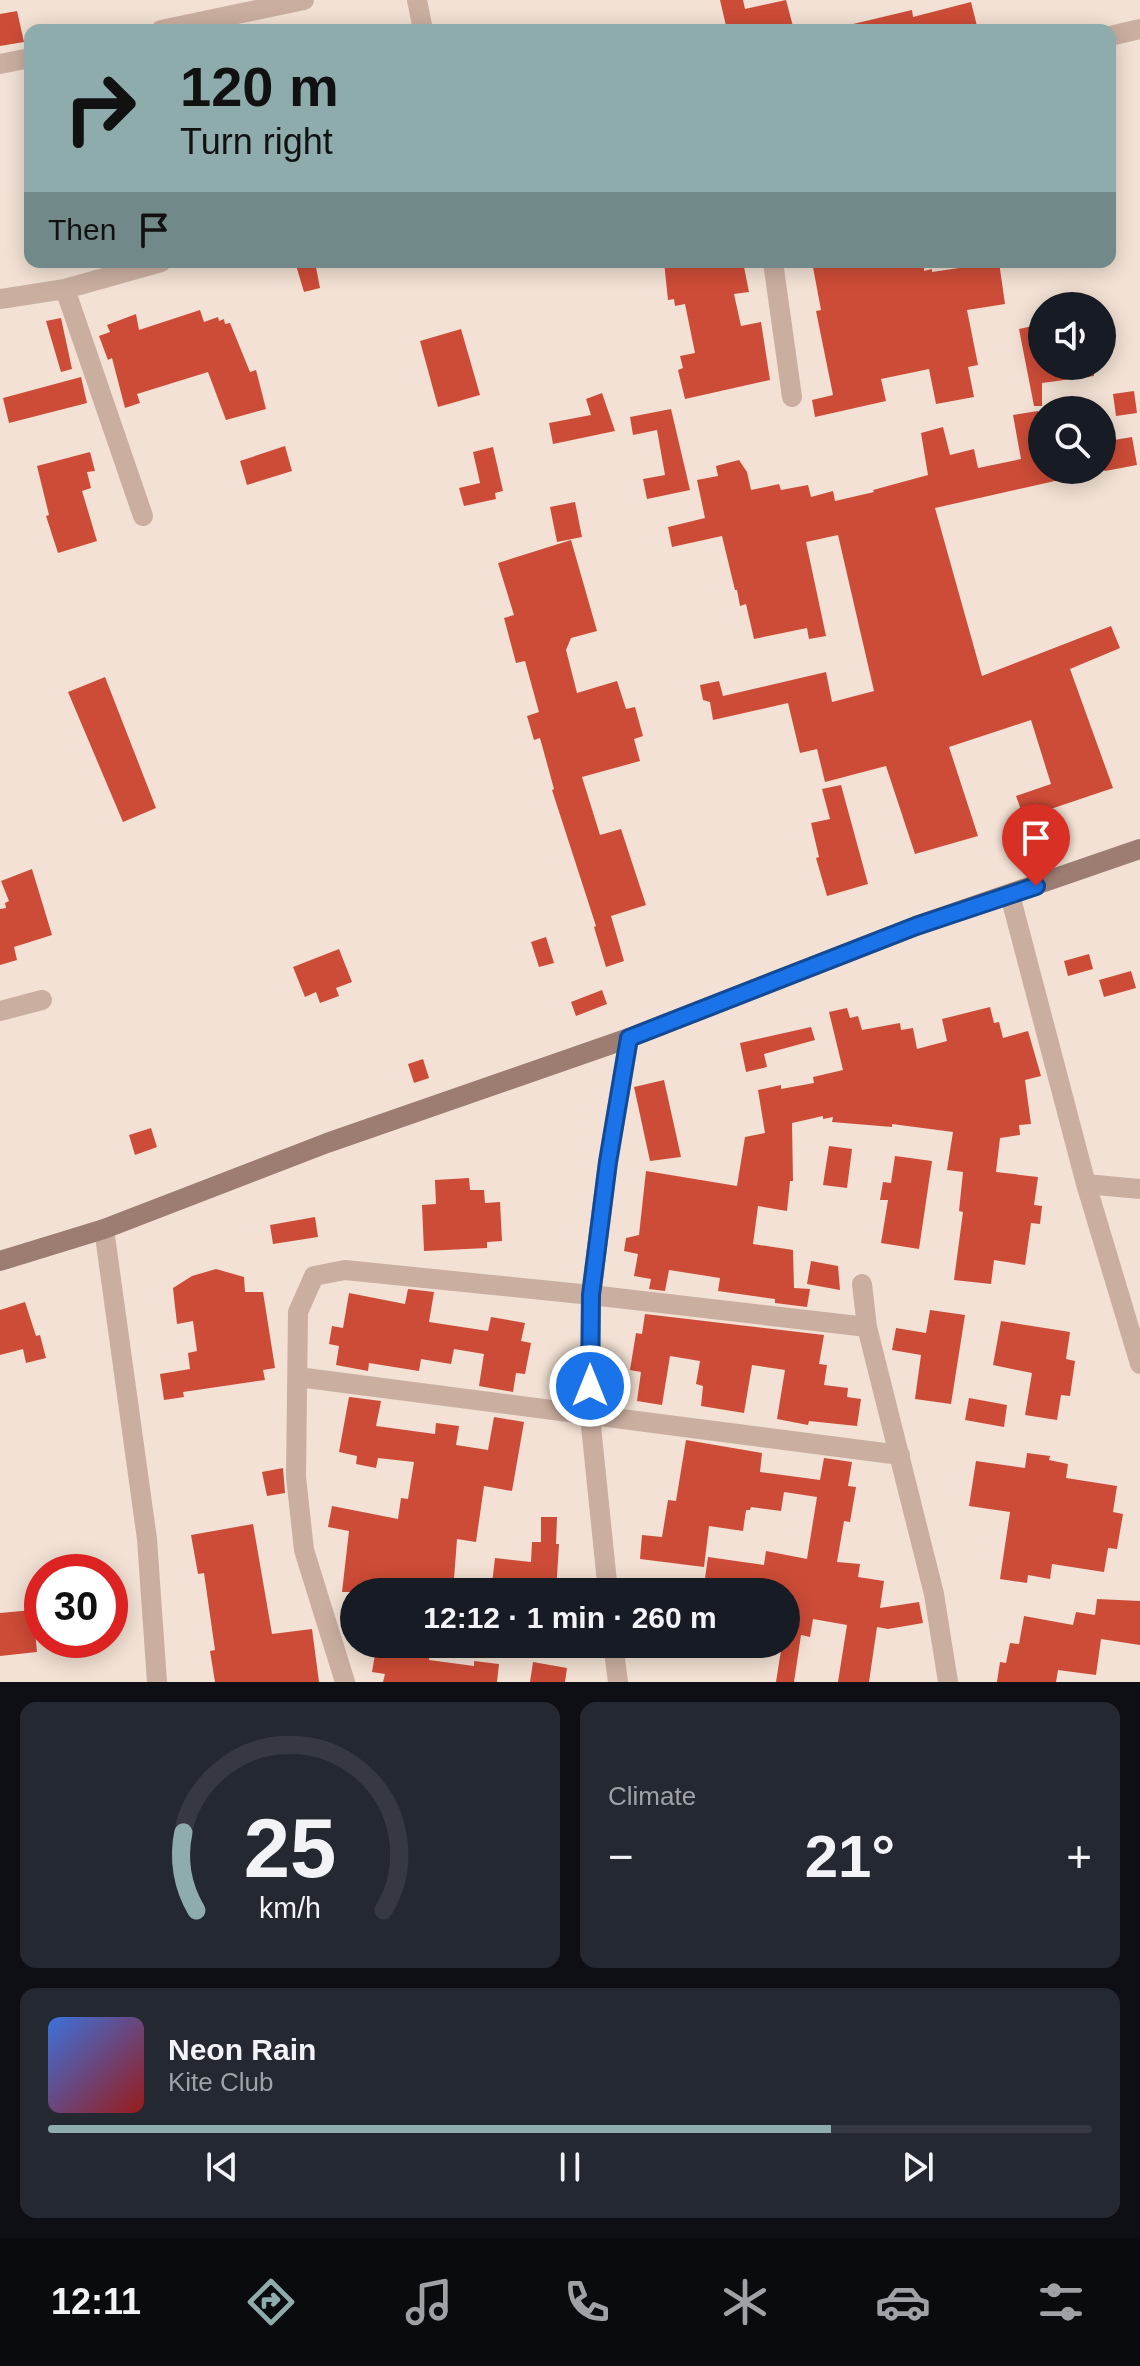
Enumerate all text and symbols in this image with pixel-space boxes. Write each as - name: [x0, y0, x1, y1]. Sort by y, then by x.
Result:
- text: 120 m: [180, 55, 339, 118]
- icon: right: [48, 56, 152, 160]
- text: Turn right: [180, 121, 333, 162]
- icon: arrive: [132, 208, 176, 252]
- text: Then: [48, 213, 116, 246]
- map controls: [1028, 292, 1116, 484]
- button: sound: [1028, 292, 1116, 380]
- button: search: [1028, 396, 1116, 484]
- pin: [1002, 804, 1070, 886]
- icon: arrive: [1014, 816, 1058, 860]
- position arrow: [548, 1344, 632, 1428]
- speed limit sign: 30: [24, 1554, 128, 1658]
- text: 12:12 · 1 min · 260 m: [423, 1601, 717, 1634]
- text: Climate: [608, 1781, 696, 1811]
- text: 25: [244, 1802, 336, 1895]
- text: 21°: [805, 1823, 895, 1890]
- text: −: [608, 1832, 634, 1881]
- text: +: [1066, 1832, 1092, 1881]
- text: km/h: [259, 1892, 321, 1924]
- text: Neon Rain: [168, 2033, 316, 2066]
- text: Kite Club: [168, 2067, 274, 2097]
- icon: previous: [200, 2145, 244, 2189]
- icon: pause: [548, 2145, 592, 2189]
- icon: next: [896, 2145, 940, 2189]
- icon: directions: [243, 2274, 299, 2330]
- icon: music: [401, 2274, 457, 2330]
- icon: phone: [559, 2274, 615, 2330]
- icon: climate: [717, 2274, 773, 2330]
- icon: car: [875, 2274, 931, 2330]
- icon: filters: [1033, 2274, 1089, 2330]
- text: 12:11: [51, 2281, 141, 2322]

